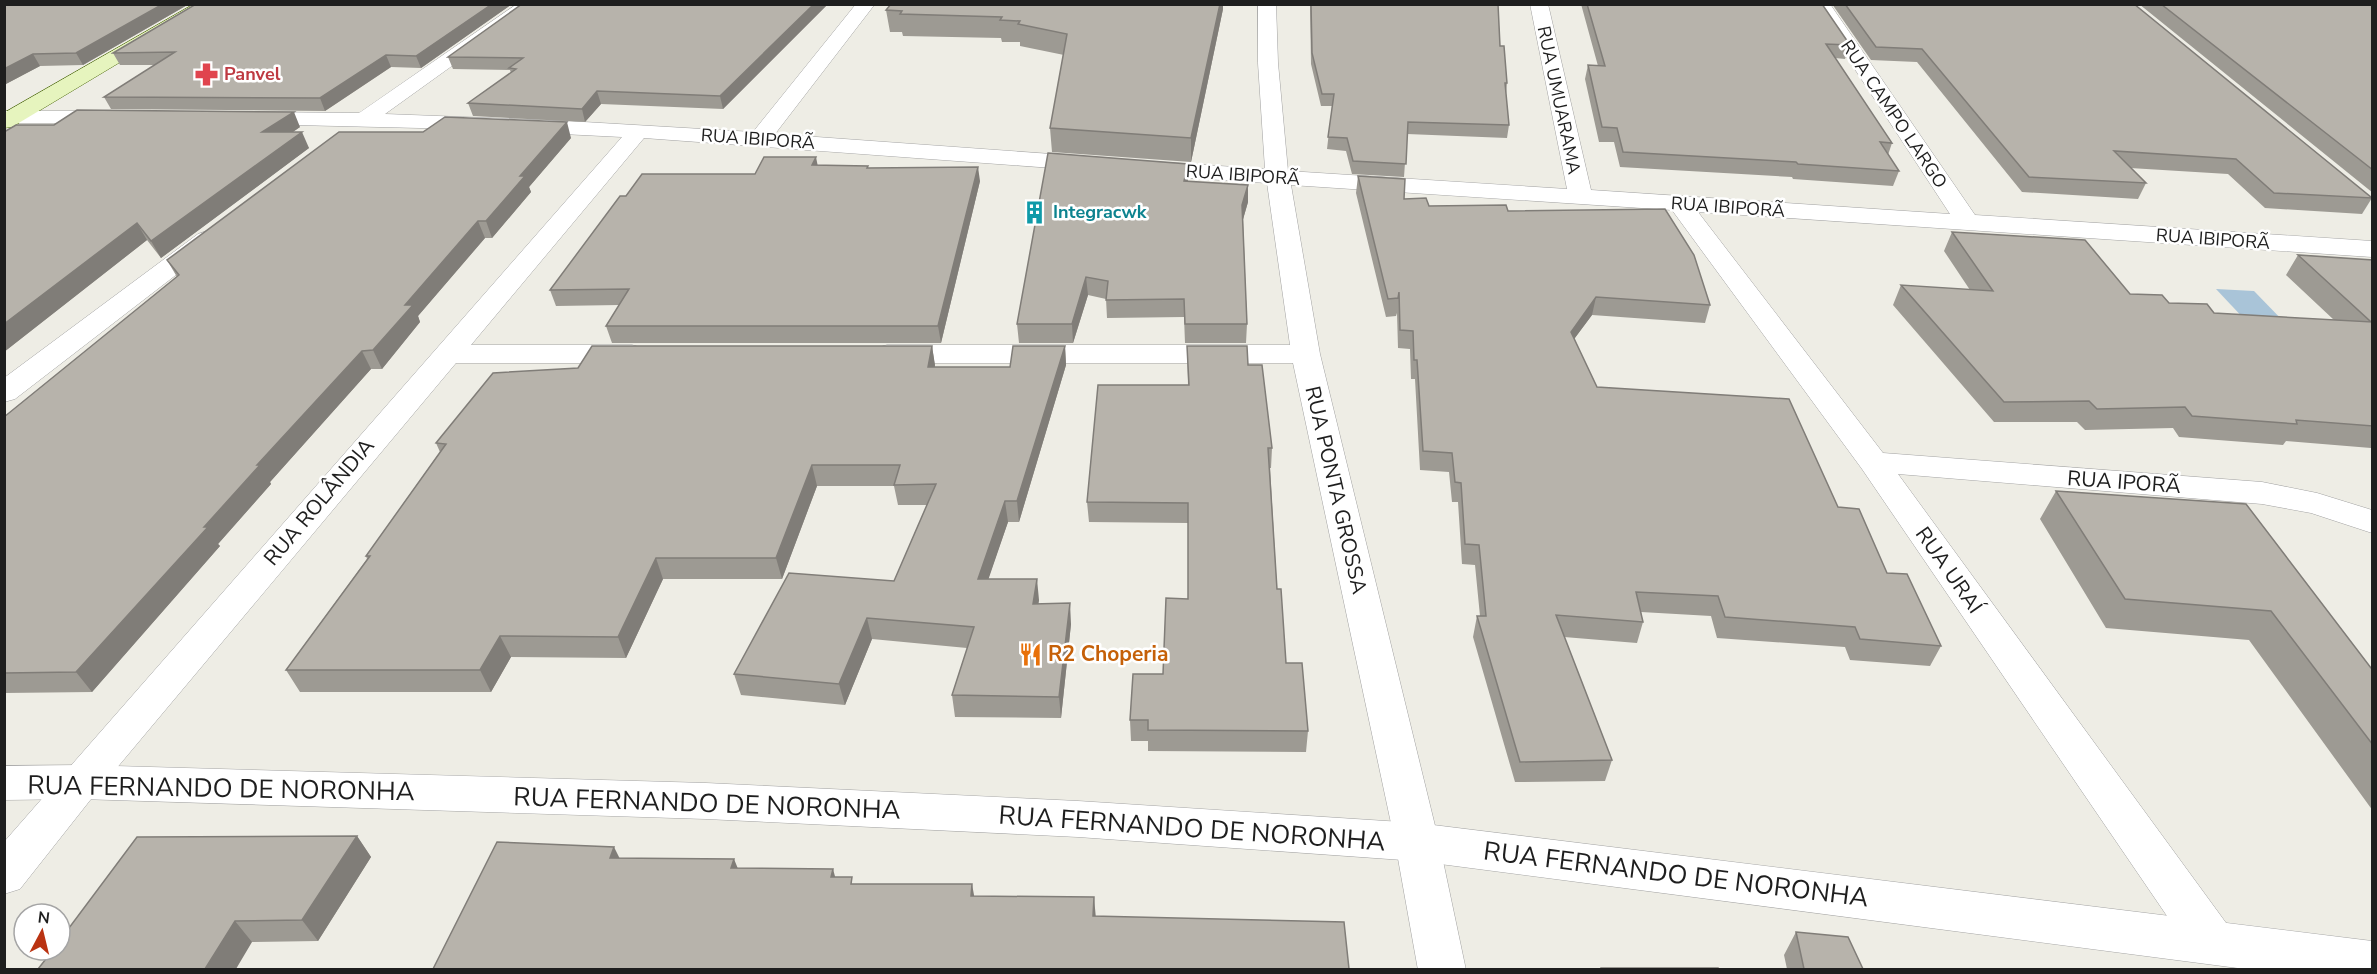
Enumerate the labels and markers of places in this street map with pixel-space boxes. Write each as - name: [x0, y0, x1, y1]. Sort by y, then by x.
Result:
- pharmacy icon: Panvel: [193, 61, 219, 87]
- place label: Panvel: [224, 62, 281, 86]
- building icon: Integracwk: [1022, 199, 1048, 225]
- place label: Integracwk: [1053, 200, 1147, 224]
- place label: R2 Choperia: [1048, 640, 1168, 668]
- restaurant icon: R2 Choperia: [1017, 641, 1043, 667]

